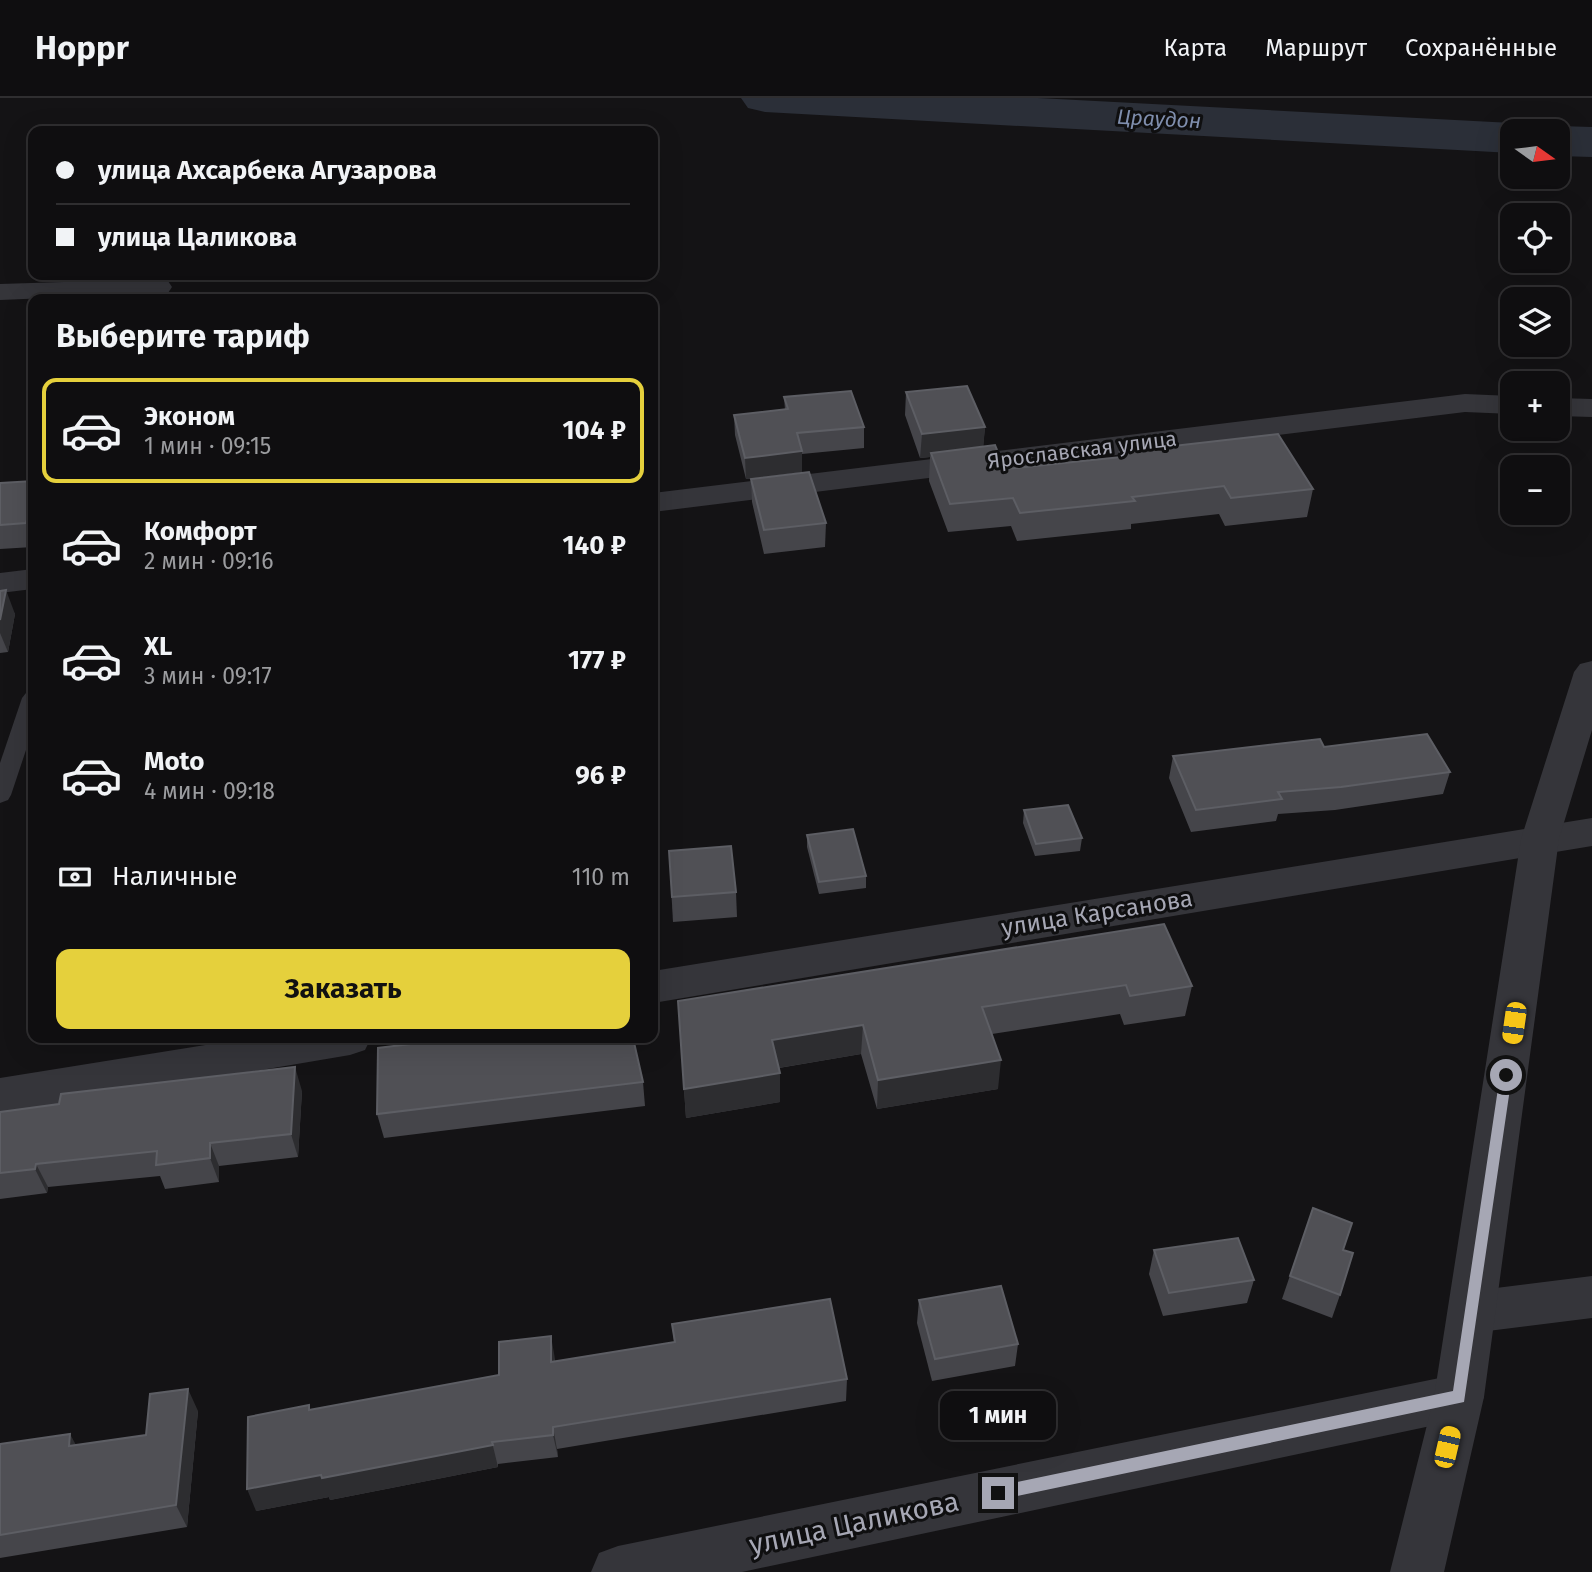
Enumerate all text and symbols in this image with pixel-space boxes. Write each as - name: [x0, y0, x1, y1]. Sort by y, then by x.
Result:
- text: Hoppr: [35, 28, 129, 68]
- text: Карта: [1164, 34, 1227, 62]
- text: Маршрут: [1265, 34, 1367, 62]
- text: Сохранённые: [1405, 34, 1557, 62]
- water label: Цраудон: [1116, 104, 1202, 134]
- north arrow: [1500, 119, 1570, 189]
- map controls: [1500, 119, 1570, 525]
- text: улица Ахсарбека Агузарова: [98, 155, 437, 186]
- button: locate: [1500, 203, 1570, 273]
- text: улица Цаликова: [98, 222, 297, 253]
- button: layers: [1500, 287, 1570, 357]
- text: Выберите тариф: [56, 317, 310, 355]
- button: +: [1500, 371, 1570, 441]
- icon: car: [60, 399, 123, 462]
- text: Эконом: [144, 401, 235, 432]
- text: 104 ₽: [562, 415, 626, 446]
- street label: Ярославская улица: [986, 425, 1178, 475]
- text: 1 мин · 09:15: [144, 432, 271, 460]
- button: −: [1500, 455, 1570, 525]
- icon: car: [60, 514, 123, 577]
- text: Комфорт: [144, 516, 257, 547]
- text: 140 ₽: [562, 530, 626, 561]
- text: 2 мин · 09:16: [144, 547, 274, 575]
- icon: car: [60, 629, 123, 692]
- text: XL: [144, 631, 172, 662]
- text: 177 ₽: [568, 645, 626, 676]
- text: 3 мин · 09:17: [144, 662, 272, 690]
- icon: car: [60, 744, 123, 807]
- text: Moto: [144, 746, 204, 777]
- text: 96 ₽: [575, 760, 626, 791]
- text: 4 мин · 09:18: [144, 777, 275, 805]
- icon: cash: [56, 858, 94, 896]
- text: Наличные: [112, 861, 237, 892]
- text: 110 m: [572, 863, 630, 891]
- street label: улица Карсанова: [999, 884, 1195, 942]
- button: Заказать: [56, 949, 630, 1029]
- car: [1501, 1001, 1528, 1045]
- route start: [1490, 1059, 1522, 1091]
- callout: 1 мин: [940, 1392, 1056, 1440]
- text: 1 мин: [969, 1401, 1027, 1429]
- car: [1433, 1424, 1462, 1470]
- route end: [982, 1477, 1014, 1509]
- street label: улица Цаликова: [746, 1485, 962, 1561]

